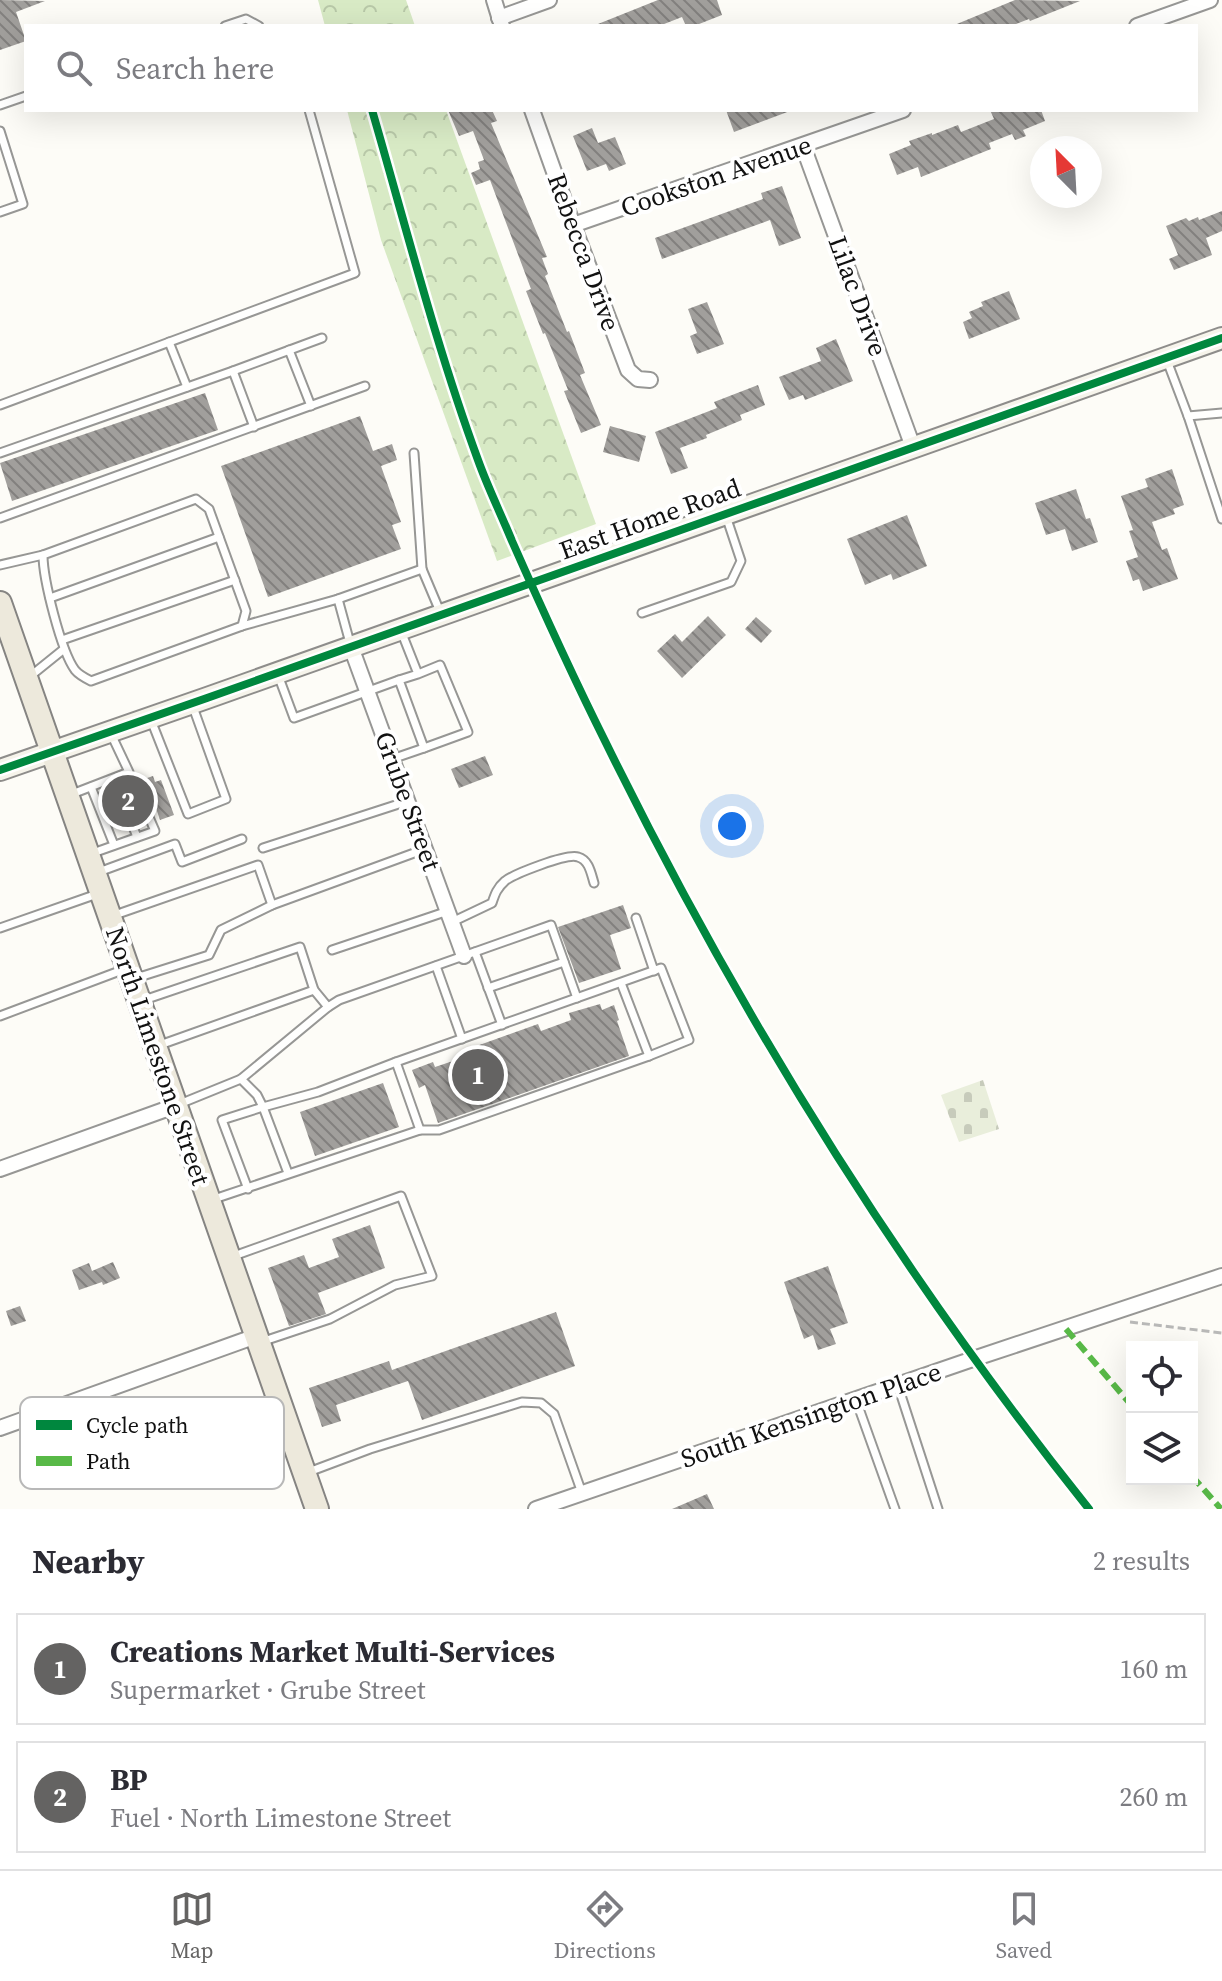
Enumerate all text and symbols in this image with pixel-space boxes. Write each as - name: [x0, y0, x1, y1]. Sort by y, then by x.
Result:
- search box: [24, 24, 1198, 112]
- icon: search: [52, 46, 96, 90]
- text: Search here: [116, 48, 274, 89]
- street label: Cookston Avenue: [616, 126, 816, 226]
- north arrow: [1030, 136, 1102, 208]
- street label: Rebecca Drive: [539, 168, 629, 336]
- street label: Lilac Drive: [820, 231, 896, 361]
- street label: East Home Road: [554, 469, 746, 569]
- street label: Grube Street: [366, 727, 450, 876]
- pin: 2: [102, 771, 154, 831]
- your location: [712, 806, 752, 846]
- street label: North Limestone Street: [97, 922, 219, 1190]
- pin: 1: [452, 1045, 504, 1105]
- map controls: [1126, 1341, 1198, 1485]
- button: locate: [1126, 1341, 1198, 1413]
- street label: South Kensington Place: [676, 1354, 946, 1476]
- legend: [20, 1397, 284, 1489]
- text: Cycle path: [86, 1410, 189, 1440]
- button: layers: [1126, 1413, 1198, 1485]
- text: Path: [86, 1446, 131, 1476]
- text: Nearby: [32, 1538, 145, 1584]
- text: 2 results: [1093, 1543, 1190, 1579]
- text: Creations Market Multi-Services: [110, 1631, 555, 1672]
- text: 1: [53, 1651, 67, 1687]
- text: 160 m: [1120, 1651, 1188, 1687]
- text: Supermarket · Grube Street: [110, 1672, 425, 1708]
- text: BP: [110, 1759, 147, 1800]
- text: 2: [53, 1779, 67, 1815]
- text: 260 m: [1120, 1779, 1188, 1815]
- text: Fuel · North Limestone Street: [110, 1800, 451, 1836]
- tab: Map: [170, 1887, 214, 1965]
- tab: Directions: [554, 1887, 656, 1965]
- tab: Saved: [996, 1887, 1052, 1965]

